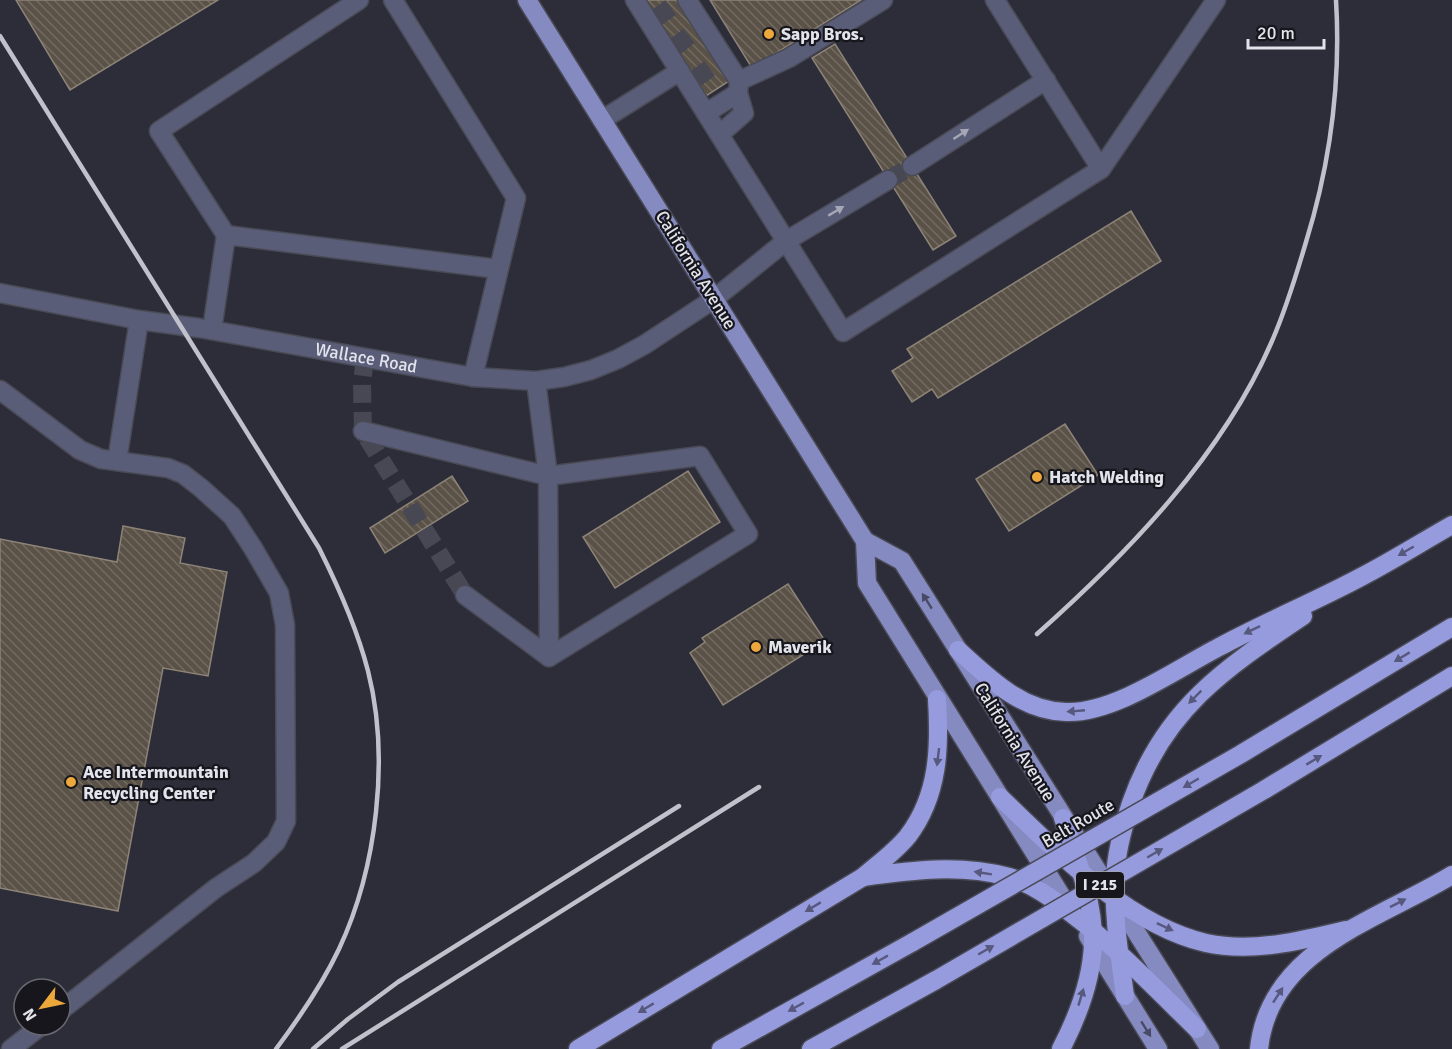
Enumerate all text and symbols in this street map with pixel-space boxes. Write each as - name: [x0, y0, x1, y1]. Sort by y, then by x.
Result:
- scale bar: [1248, 12, 1324, 50]
- text: 20 m: [1257, 22, 1295, 44]
- place label: Sapp Bros.: [781, 23, 864, 45]
- marker: Sapp Bros.: [762, 27, 776, 41]
- one-way arrow: [953, 129, 969, 140]
- one-way arrow: [828, 206, 845, 216]
- street label: California Avenue: [651, 207, 741, 333]
- street label: Wallace Road: [313, 338, 419, 378]
- place label: Hatch Welding: [1049, 466, 1164, 488]
- marker: Hatch Welding: [1030, 470, 1044, 484]
- one-way arrow: [1397, 546, 1414, 556]
- one-way arrow: [922, 592, 933, 609]
- one-way arrow: [1244, 626, 1261, 635]
- place label: Maverik: [768, 636, 832, 658]
- marker: Maverik: [749, 640, 763, 654]
- one-way arrow: [1394, 652, 1410, 663]
- street label: California Avenue: [970, 679, 1060, 805]
- one-way arrow: [1188, 690, 1203, 704]
- one-way arrow: [1067, 706, 1086, 716]
- one-way arrow: [933, 747, 943, 766]
- one-way arrow: [1306, 754, 1323, 765]
- place label: Ace Intermountain Recycling Center: [83, 761, 229, 804]
- marker: Ace Intermountain Recycling Center: [64, 775, 78, 789]
- one-way arrow: [1182, 778, 1199, 788]
- street label: Belt Route: [1038, 793, 1118, 853]
- one-way arrow: [1147, 848, 1164, 858]
- one-way arrow: [974, 868, 993, 877]
- road number: I 215: [1076, 872, 1124, 898]
- one-way arrow: [1390, 898, 1407, 908]
- one-way arrow: [805, 901, 821, 912]
- one-way arrow: [1157, 923, 1174, 932]
- one-way arrow: [978, 945, 994, 956]
- one-way arrow: [871, 955, 888, 965]
- north arrow: [12, 977, 72, 1037]
- one-way arrow: [1273, 986, 1284, 1003]
- one-way arrow: [1077, 988, 1086, 1006]
- one-way arrow: [638, 1002, 654, 1013]
- one-way arrow: [787, 1002, 804, 1012]
- text: N: [19, 1004, 42, 1024]
- one-way arrow: [1140, 1021, 1151, 1037]

